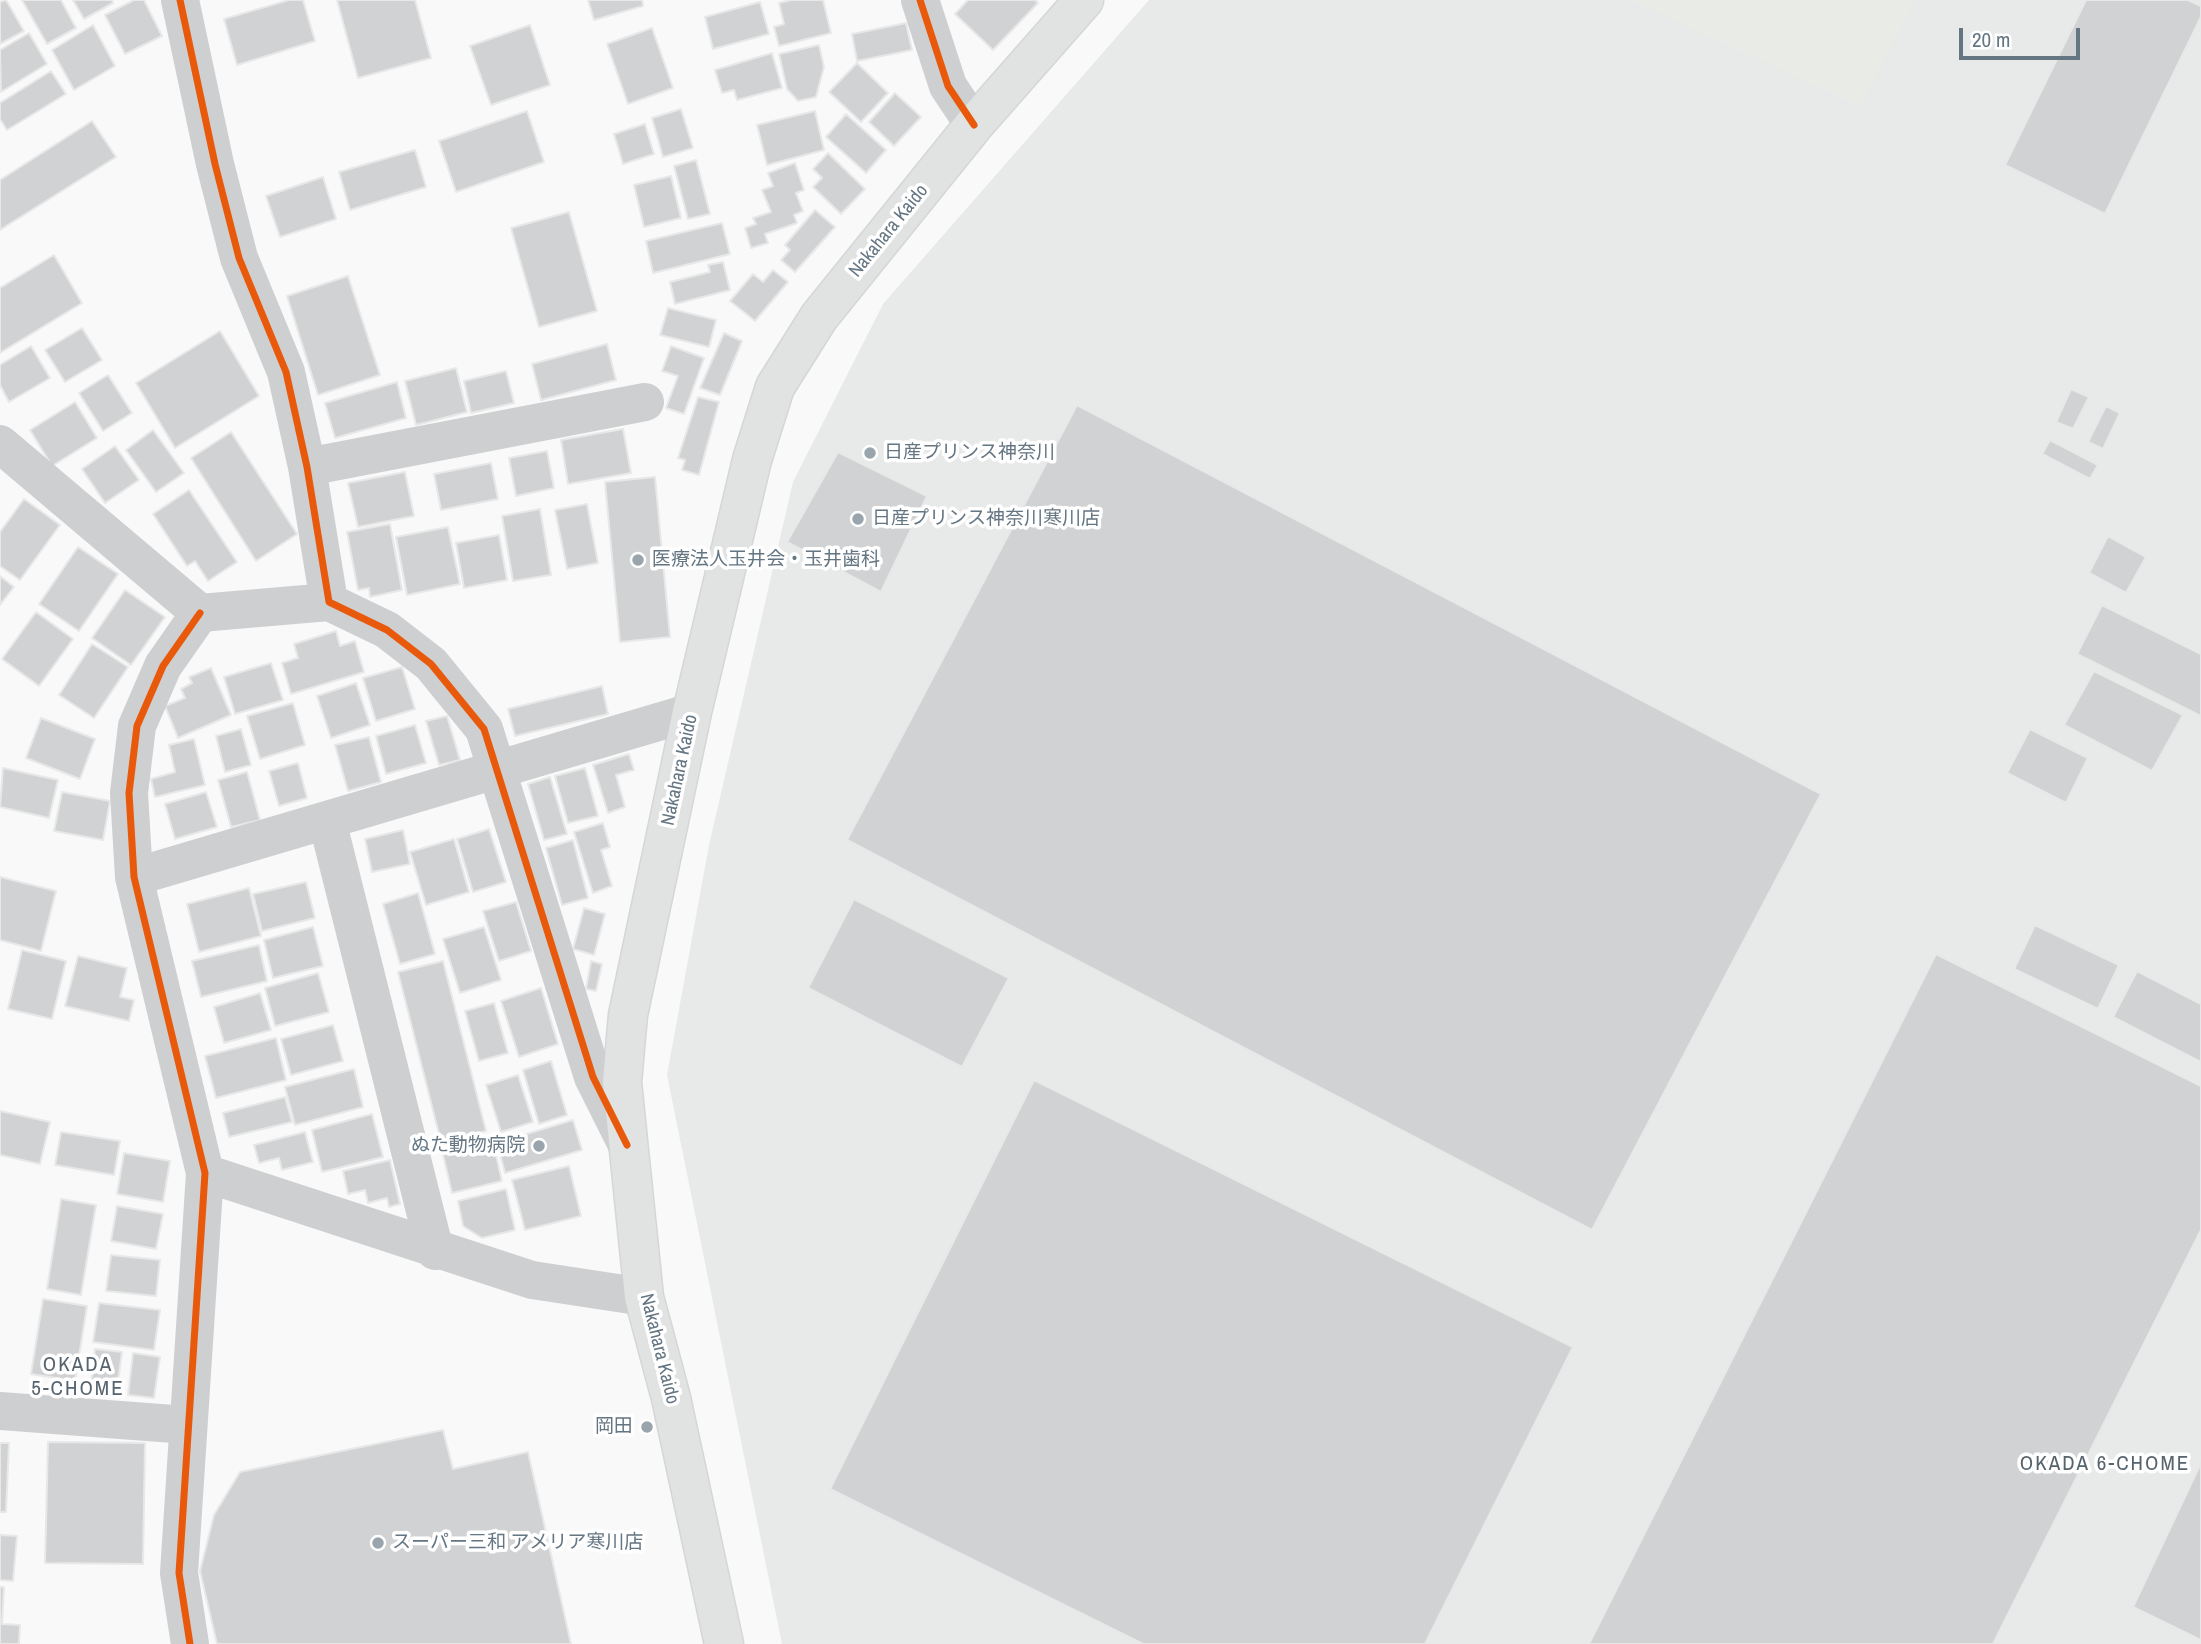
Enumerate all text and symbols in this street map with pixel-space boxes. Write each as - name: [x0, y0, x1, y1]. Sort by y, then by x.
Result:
- scale bar: [1963, 14, 2084, 58]
- text: 20 m: [1972, 25, 2010, 54]
- street label: Nakahara Kaido: [845, 180, 933, 282]
- place label: 日産プリンス神奈川: [884, 442, 1055, 464]
- marker: 日産プリンス神奈川: [862, 445, 878, 461]
- place label: 日産プリンス神奈川寒川店: [872, 508, 1100, 530]
- marker: 日産プリンス神奈川寒川店: [850, 511, 866, 527]
- place label: 医療法人玉井会・玉井歯科: [652, 549, 880, 571]
- marker: 医療法人玉井会・玉井歯科: [630, 552, 646, 568]
- street label: Nakahara Kaido: [657, 713, 703, 827]
- place label: ぬた動物病院: [411, 1135, 525, 1157]
- marker: ぬた動物病院: [531, 1138, 547, 1154]
- street label: Nakahara Kaido: [634, 1292, 684, 1406]
- district label: OKADA 5-CHOME: [32, 1352, 124, 1402]
- place label: 岡田: [595, 1416, 633, 1438]
- marker: 岡田: [639, 1419, 655, 1435]
- district label: OKADA 6-CHOME: [2021, 1451, 2189, 1477]
- place label: スーパー三和 アメリア寒川店: [392, 1532, 643, 1554]
- marker: スーパー三和 アメリア寒川店: [370, 1535, 386, 1551]

